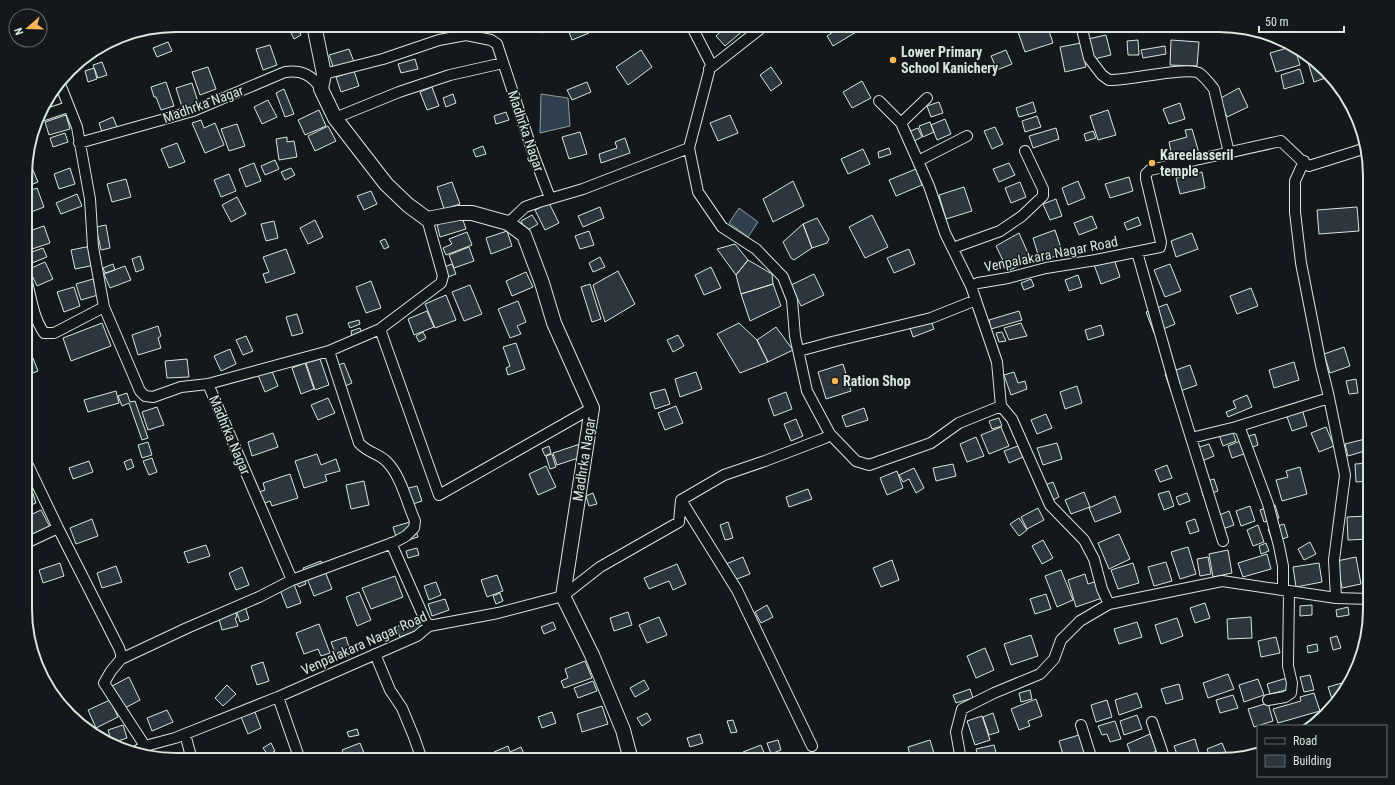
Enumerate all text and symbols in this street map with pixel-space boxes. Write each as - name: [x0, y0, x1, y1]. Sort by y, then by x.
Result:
- north arrow: [8, 8, 48, 48]
- scale bar: [1259, 8, 1344, 34]
- text: 50 m: [1265, 15, 1289, 29]
- text: N: [12, 26, 26, 37]
- place label: Lower Primary School Kanichery: [901, 44, 999, 76]
- marker: Lower Primary School Kanichery: [888, 55, 898, 65]
- street label: Madhrka Nagar: [160, 82, 246, 126]
- street label: Madhrka Nagar: [505, 88, 547, 174]
- place label: Kareelasseril temple: [1160, 147, 1233, 179]
- marker: Kareelasseril temple: [1147, 158, 1157, 168]
- street label: Venpalakara Nagar Road: [983, 233, 1119, 275]
- place label: Ration Shop: [843, 373, 911, 389]
- marker: Ration Shop: [830, 376, 840, 386]
- street label: Madhrka Nagar: [206, 393, 254, 477]
- street label: Madhrka Nagar: [569, 416, 599, 502]
- street label: Venpalakara Nagar Road: [299, 608, 429, 678]
- legend: [1257, 725, 1387, 777]
- text: Road: [1293, 734, 1317, 748]
- text: Building: [1293, 754, 1331, 768]

